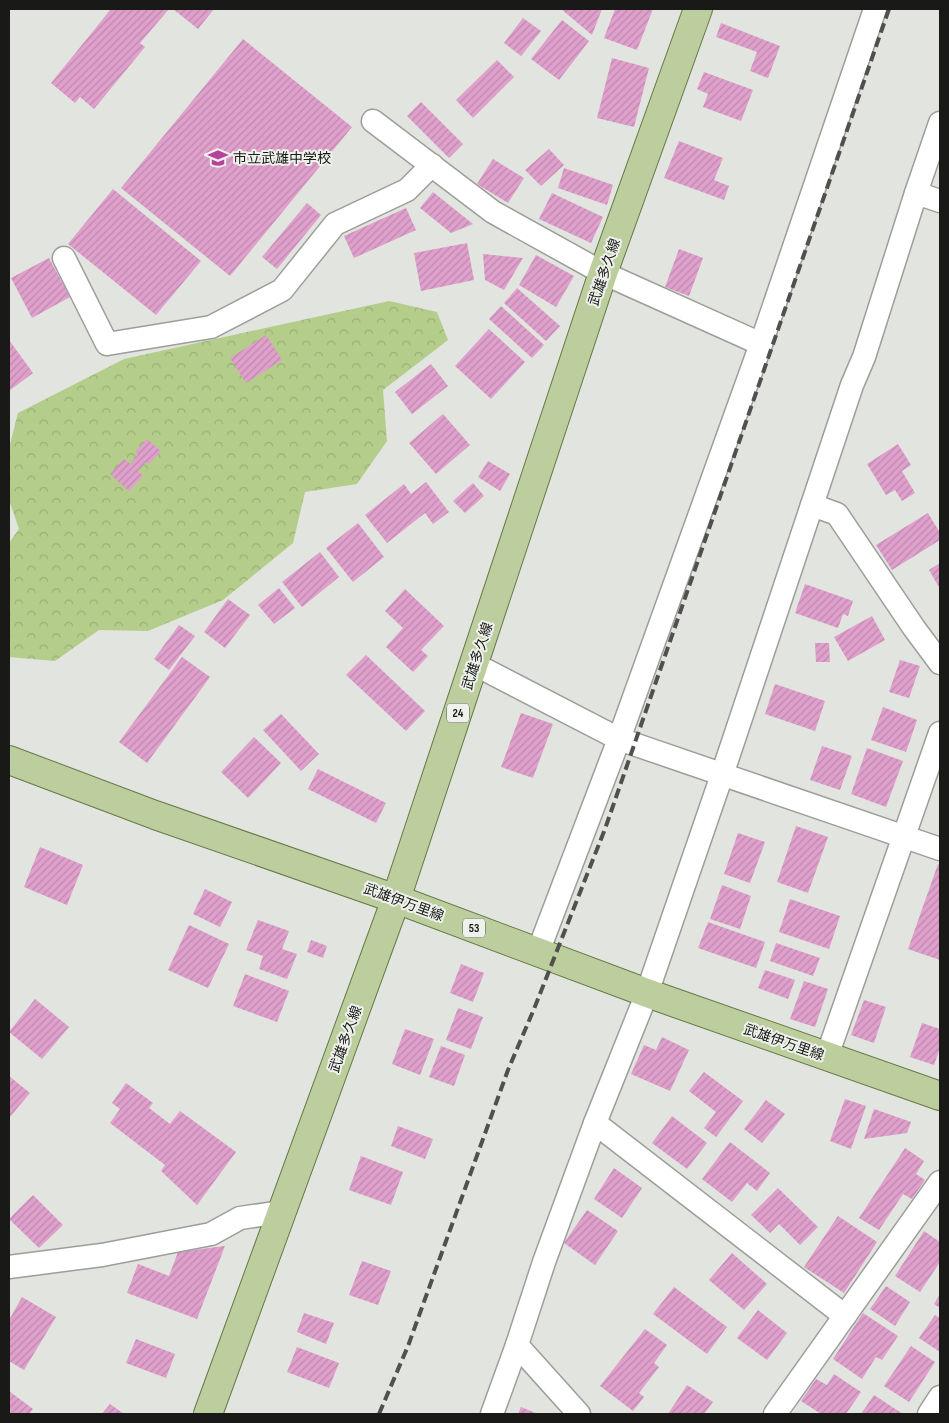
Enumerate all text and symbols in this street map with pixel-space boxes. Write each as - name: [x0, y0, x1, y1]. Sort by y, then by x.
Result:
- school or university icon: 市立武雄中学校: [207, 147, 229, 169]
- place label: 市立武雄中学校: [233, 150, 331, 167]
- street label: 武雄多久線: [585, 236, 624, 308]
- street label: 武雄多久線: [459, 620, 496, 692]
- road number: 24: [447, 704, 469, 722]
- street label: 武雄伊万里線: [361, 880, 446, 925]
- road number: 53: [463, 918, 485, 938]
- street label: 武雄多久線: [326, 1003, 365, 1075]
- street label: 武雄伊万里線: [741, 1021, 826, 1064]

